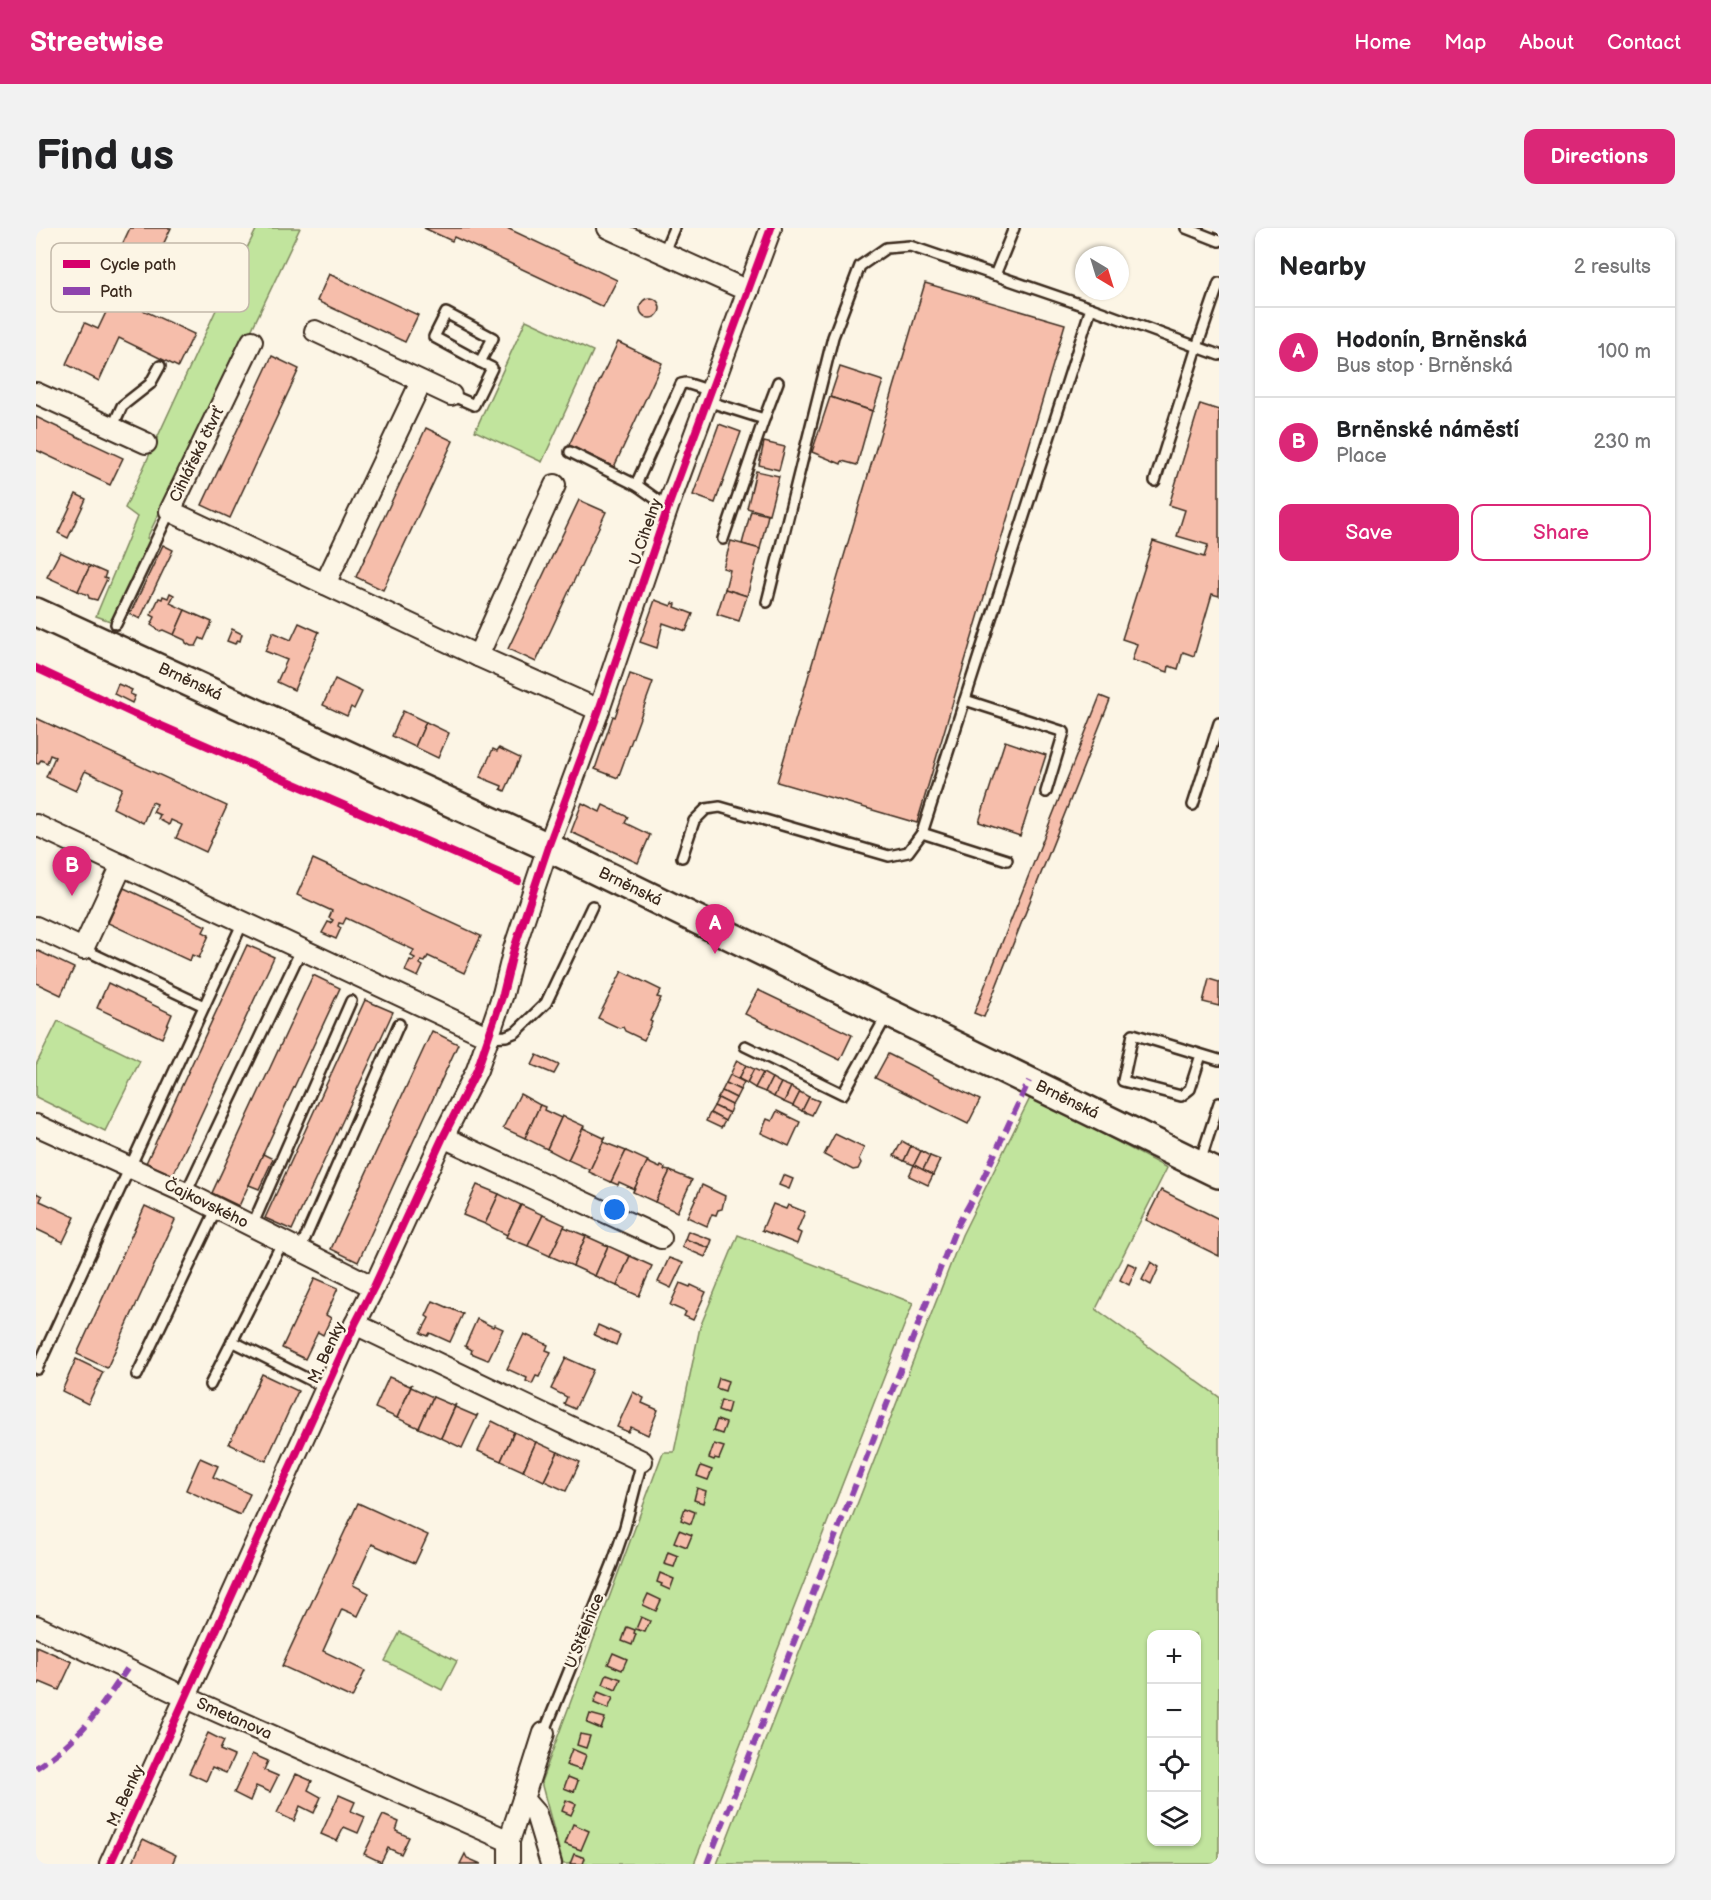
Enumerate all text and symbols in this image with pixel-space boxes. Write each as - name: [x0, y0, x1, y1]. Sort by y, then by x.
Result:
- text: Streetwise: [30, 26, 163, 59]
- text: Home: [1354, 30, 1411, 55]
- text: Map: [1444, 30, 1486, 55]
- text: About: [1519, 30, 1574, 55]
- text: Contact: [1607, 30, 1681, 55]
- button: Directions: [1524, 129, 1675, 184]
- text: Find us: [36, 131, 174, 182]
- legend: [51, 243, 249, 312]
- north arrow: [1075, 246, 1129, 300]
- text: Nearby: [1279, 252, 1366, 283]
- text: 2 results: [1574, 255, 1651, 279]
- text: Cycle path: [100, 256, 176, 275]
- text: Path: [100, 283, 132, 302]
- text: Hodonín, Brněnská: [1336, 327, 1527, 354]
- text: A: [1292, 340, 1305, 364]
- text: 100 m: [1598, 340, 1651, 364]
- text: Bus stop · Brněnská: [1336, 354, 1513, 378]
- street label: Cihlářská čtvrť: [166, 404, 229, 505]
- text: Brněnské náměstí: [1336, 417, 1519, 444]
- text: B: [1291, 430, 1306, 454]
- text: 230 m: [1594, 430, 1651, 454]
- text: Place: [1336, 444, 1387, 468]
- street label: U Cihelny: [626, 495, 667, 568]
- button: Save: [1279, 504, 1459, 561]
- button: Share: [1471, 504, 1651, 561]
- street label: Brněnská: [155, 659, 225, 705]
- pin: B: [52, 846, 92, 896]
- street label: Brněnská: [595, 864, 665, 910]
- pin: A: [696, 904, 734, 954]
- street label: Brněnská: [1032, 1077, 1102, 1123]
- street label: Čajkovského: [161, 1174, 252, 1233]
- your location: [600, 1195, 629, 1224]
- street label: M. Benky: [304, 1318, 350, 1387]
- street label: U Střelnice: [561, 1590, 609, 1671]
- map controls: [1147, 1630, 1201, 1846]
- button: +: [1147, 1630, 1201, 1684]
- button: −: [1147, 1684, 1201, 1738]
- street label: Smetanova: [193, 1694, 275, 1744]
- button: locate: [1147, 1738, 1201, 1792]
- street label: M. Benky: [103, 1761, 149, 1830]
- button: layers: [1147, 1792, 1201, 1846]

